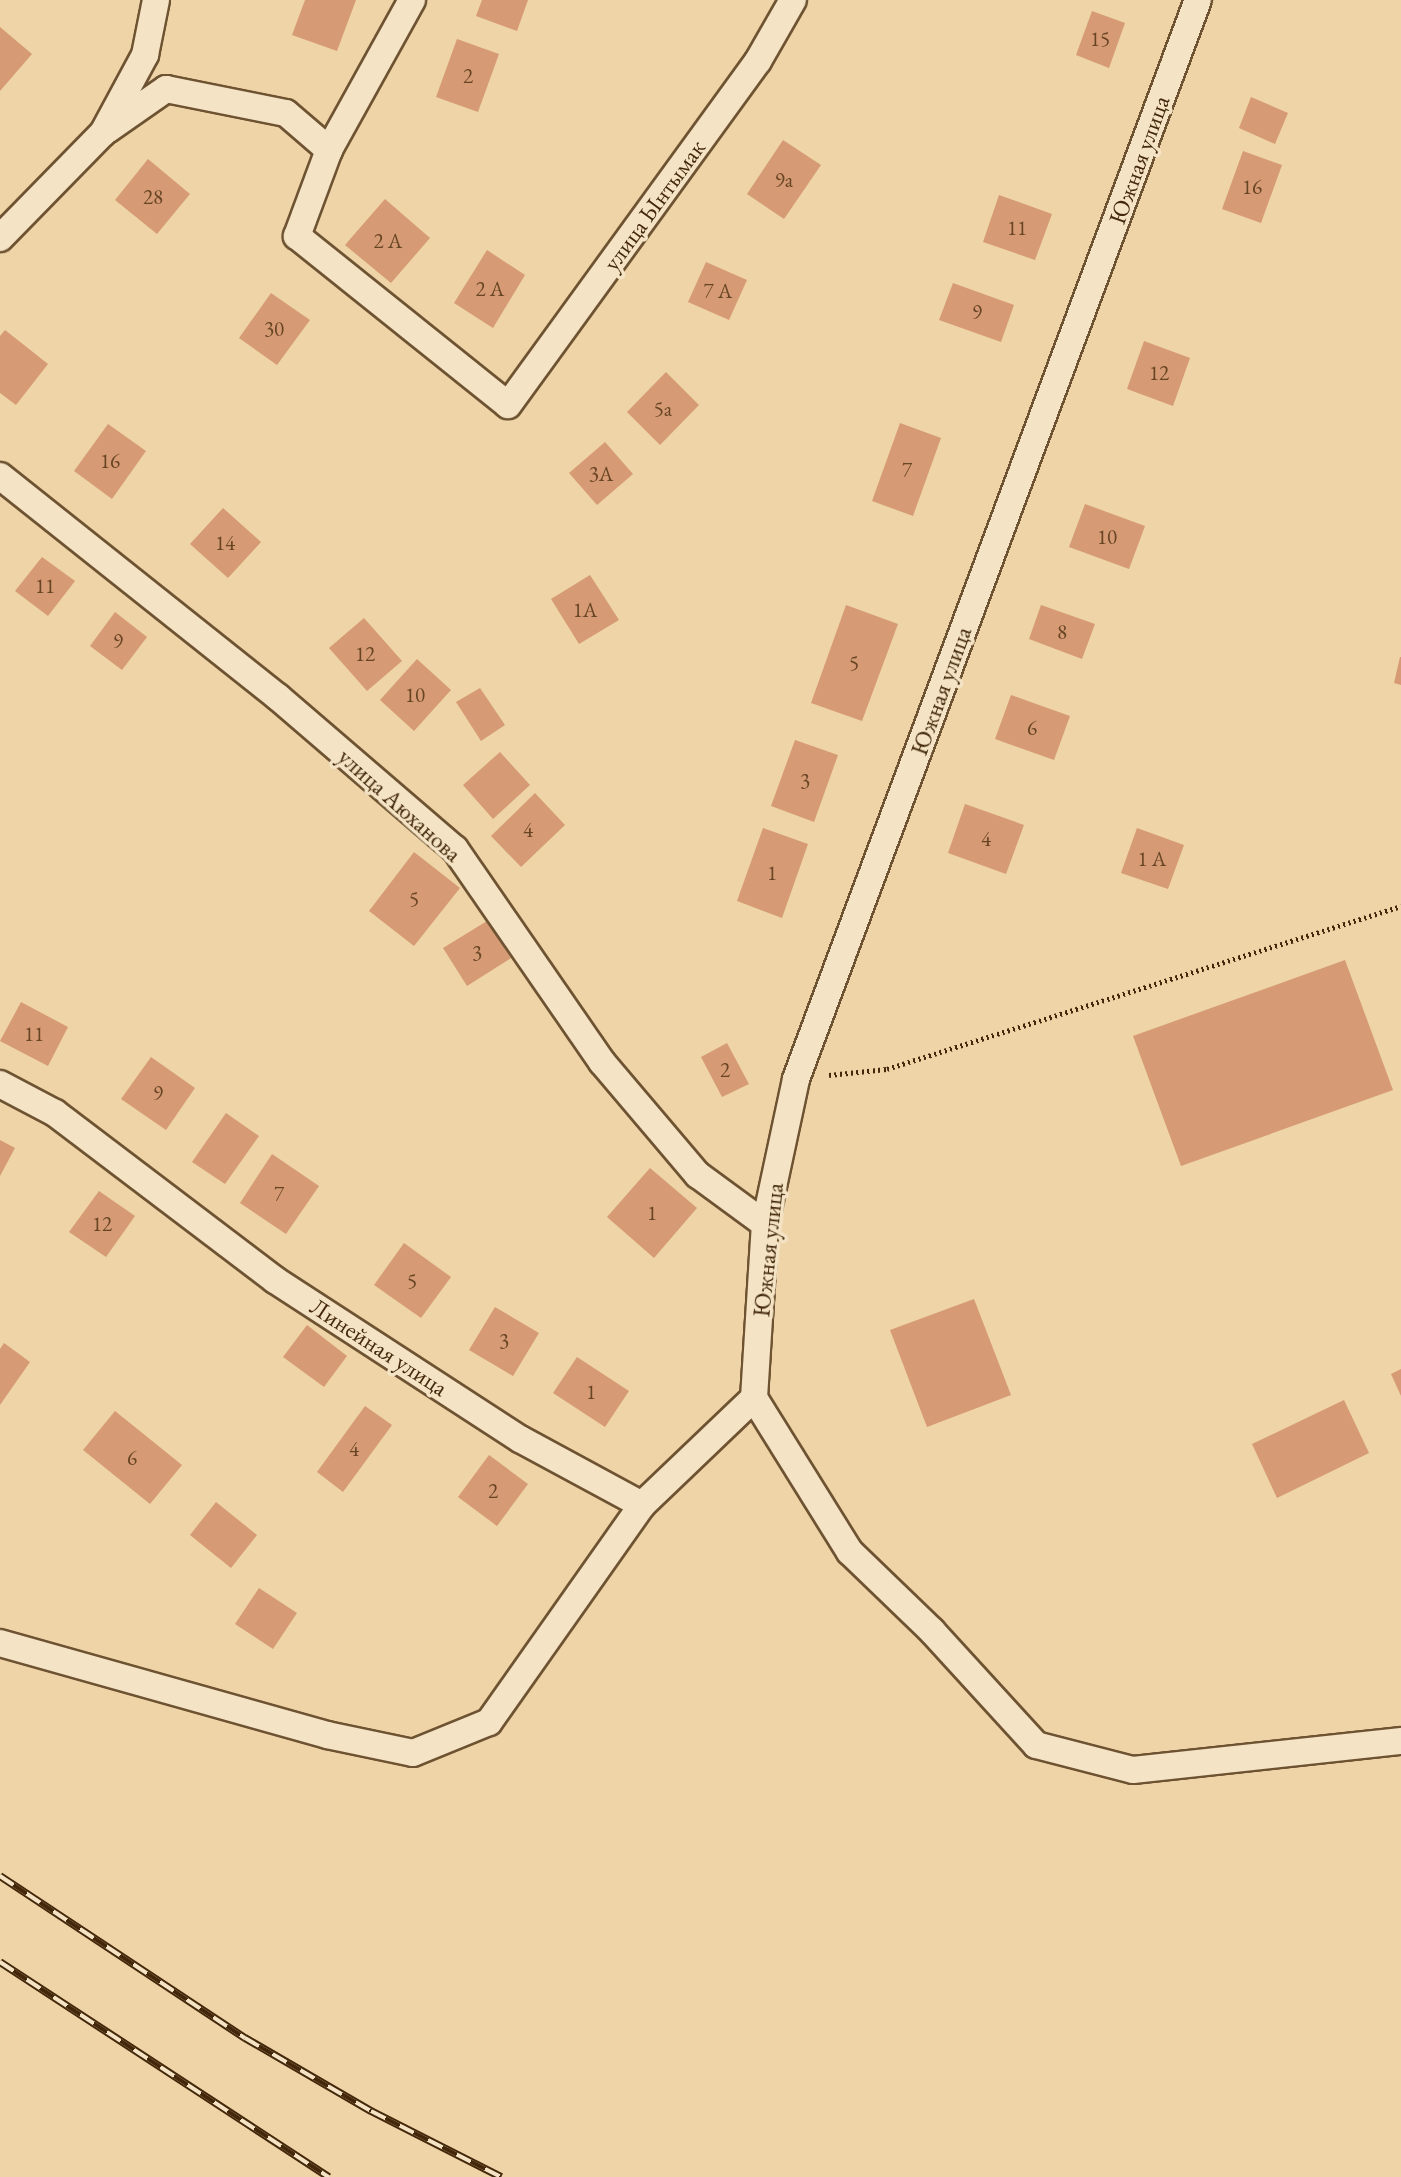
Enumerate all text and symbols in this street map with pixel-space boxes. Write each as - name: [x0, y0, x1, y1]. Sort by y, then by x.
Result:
- house number: 15: [1090, 26, 1110, 52]
- house number: 2: [463, 63, 473, 89]
- street label: Южная улица: [1102, 92, 1176, 228]
- street label: улица Ынтымак: [597, 134, 711, 276]
- house number: 9а: [775, 167, 793, 193]
- house number: 16: [1242, 174, 1262, 200]
- house number: 28: [143, 184, 163, 210]
- house number: 11: [1007, 215, 1027, 241]
- house number: 2 А: [374, 228, 402, 254]
- house number: 2 А: [476, 276, 504, 302]
- house number: 7 А: [704, 278, 732, 304]
- house number: 9: [972, 299, 982, 325]
- house number: 30: [264, 316, 284, 342]
- house number: 12: [1149, 360, 1169, 386]
- house number: 5а: [654, 396, 672, 422]
- house number: 16: [100, 448, 120, 474]
- house number: 7: [902, 457, 912, 483]
- house number: 3А: [589, 461, 613, 487]
- house number: 10: [1097, 524, 1117, 550]
- house number: 14: [215, 530, 235, 556]
- house number: 11: [35, 573, 55, 599]
- house number: 1А: [573, 597, 597, 623]
- house number: 8: [1057, 619, 1067, 645]
- street label: Южная улица: [904, 623, 978, 759]
- house number: 9: [113, 628, 123, 654]
- house number: 12: [355, 641, 375, 667]
- house number: 5: [849, 650, 859, 676]
- house number: 10: [405, 682, 425, 708]
- house number: 6: [1027, 715, 1037, 741]
- street label: улица Аюханова: [332, 742, 468, 868]
- house number: 3: [800, 768, 810, 794]
- house number: 4: [523, 817, 533, 843]
- house number: 4: [981, 826, 991, 852]
- house number: 1 А: [1138, 846, 1166, 872]
- house number: 1: [767, 860, 777, 886]
- house number: 5: [409, 886, 419, 912]
- house number: 3: [472, 940, 482, 966]
- house number: 11: [24, 1021, 44, 1047]
- house number: 2: [720, 1057, 730, 1083]
- house number: 9: [153, 1080, 163, 1106]
- house number: 7: [274, 1181, 284, 1207]
- street label: Южная улица: [747, 1181, 789, 1319]
- house number: 1: [647, 1200, 657, 1226]
- house number: 12: [92, 1211, 112, 1237]
- house number: 5: [407, 1268, 417, 1294]
- street label: Линейная улица: [305, 1292, 453, 1402]
- house number: 3: [499, 1328, 509, 1354]
- house number: 1: [586, 1379, 596, 1405]
- house number: 4: [349, 1436, 359, 1462]
- house number: 6: [127, 1445, 137, 1471]
- house number: 2: [488, 1478, 498, 1504]

